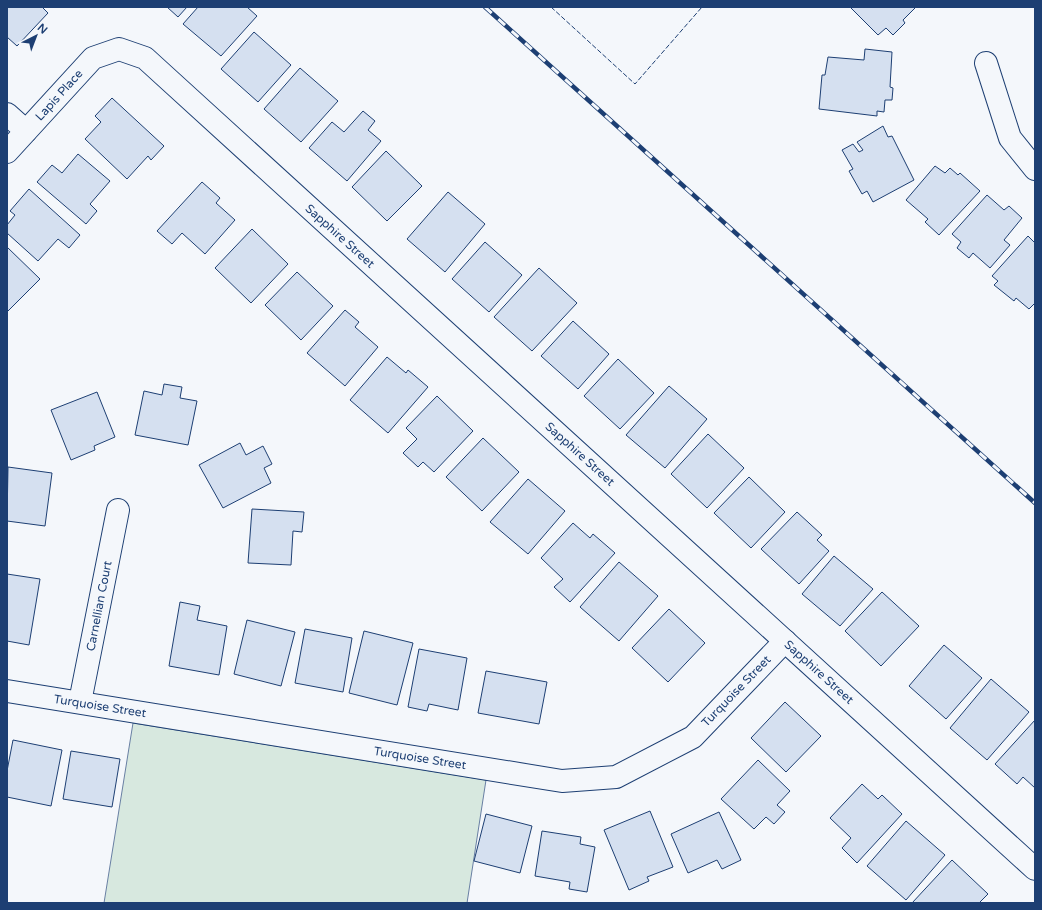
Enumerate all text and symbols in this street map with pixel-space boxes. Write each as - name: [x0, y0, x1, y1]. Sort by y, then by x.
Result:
- north arrow: [16, 16, 56, 56]
- text: N: [35, 21, 50, 37]
- street label: Lapis Place: [32, 66, 86, 123]
- street label: Sapphire Street: [303, 201, 378, 271]
- street label: Sapphire Street: [543, 419, 618, 489]
- street label: Carnellian Court: [83, 559, 115, 652]
- street label: Sapphire Street: [782, 637, 857, 707]
- street label: Turquoise Street: [699, 652, 774, 729]
- street label: Turquoise Street: [53, 692, 148, 720]
- street label: Turquoise Street: [373, 744, 468, 772]

